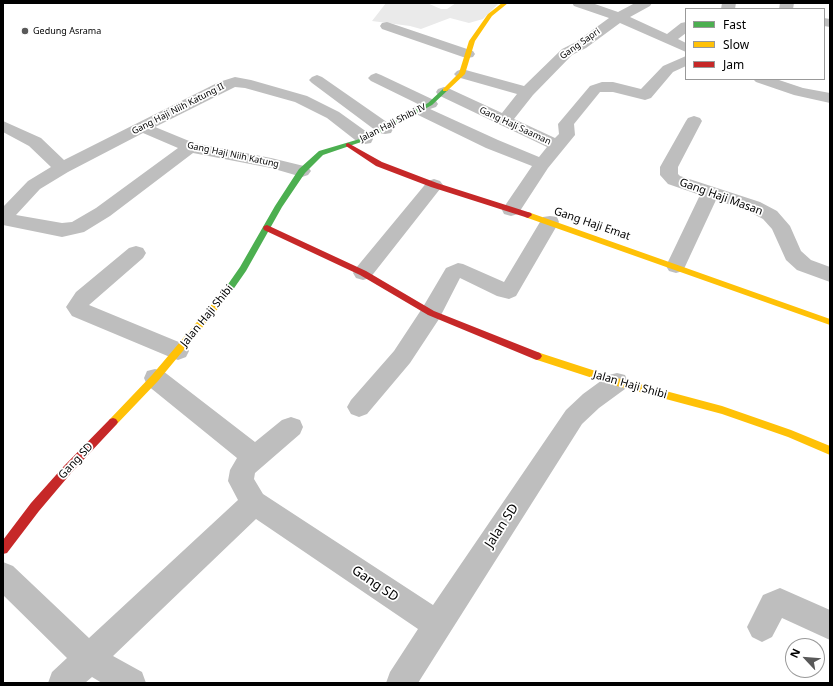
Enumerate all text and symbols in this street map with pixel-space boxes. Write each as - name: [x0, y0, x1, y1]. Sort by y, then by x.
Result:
- legend: [685, 8, 825, 80]
- text: Fast: [723, 16, 746, 33]
- marker: Gedung Asrama: [20, 26, 30, 36]
- place label: Gedung Asrama: [33, 26, 101, 36]
- street label: Gang Sapri: [558, 26, 602, 62]
- text: Slow: [723, 36, 749, 53]
- text: Jam: [723, 56, 744, 73]
- street label: Gang Haji Niih Katung II: [130, 81, 226, 137]
- street label: Jalan Haji Shibi IV: [358, 102, 428, 144]
- street label: Gang Haji Saaman: [477, 105, 553, 147]
- street label: Gang Haji Niih Katung: [186, 140, 280, 170]
- street label: Gang Haji Masan: [677, 176, 765, 218]
- street label: Gang Haji Emat: [552, 205, 632, 243]
- street label: Jalan Haji Shibi: [178, 282, 236, 350]
- street label: Jalan Haji Shibi: [592, 368, 668, 402]
- street label: Gang SD: [56, 440, 96, 482]
- street label: Jalan SD: [482, 501, 522, 551]
- street label: Gang SD: [349, 563, 401, 605]
- north arrow: [785, 638, 825, 678]
- text: N: [786, 646, 803, 660]

